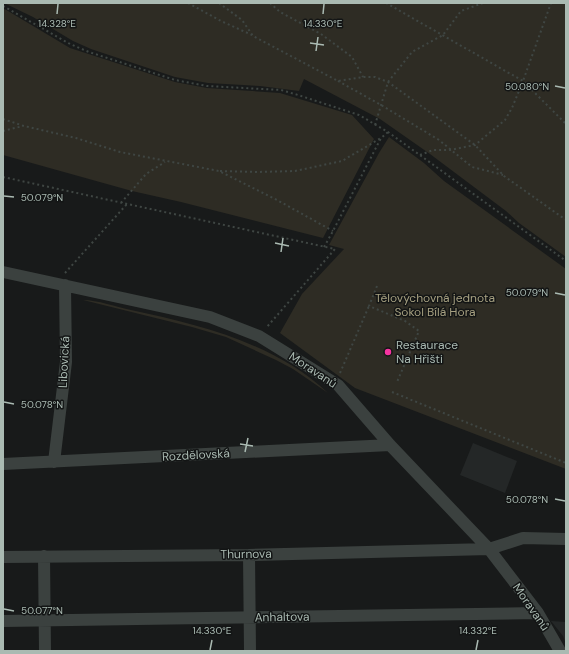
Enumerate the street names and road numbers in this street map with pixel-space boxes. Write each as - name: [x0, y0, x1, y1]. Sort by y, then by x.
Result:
- street label: Libovická: [55, 336, 73, 388]
- street label: Moravanů: [286, 349, 340, 392]
- street label: Rozdělovská: [162, 445, 230, 465]
- street label: Thurnova: [220, 546, 272, 562]
- street label: Moravanů: [509, 580, 553, 634]
- street label: Anhaltova: [254, 609, 310, 625]

